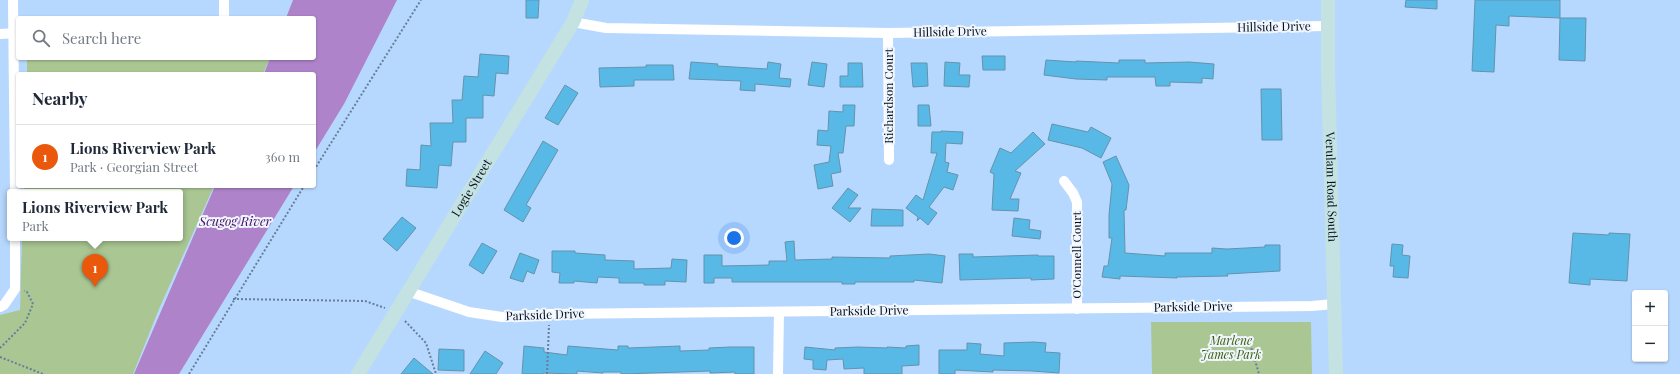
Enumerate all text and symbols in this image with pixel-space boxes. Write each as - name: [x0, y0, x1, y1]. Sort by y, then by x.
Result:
- search box: [16, 16, 316, 60]
- street label: Hillside Drive: [1237, 17, 1311, 35]
- street label: Hillside Drive: [913, 22, 987, 40]
- icon: search: [30, 27, 52, 49]
- text: Search here: [62, 28, 141, 48]
- street label: Richardson Court: [880, 47, 896, 144]
- text: Nearby: [32, 87, 87, 109]
- street label: Verulam Road South: [1323, 131, 1342, 242]
- text: Lions Riverview Park: [70, 138, 216, 158]
- text: 1: [43, 148, 47, 165]
- text: 360 m: [265, 148, 300, 165]
- street label: Logie Street: [447, 155, 495, 219]
- text: Park · Georgian Street: [70, 158, 198, 175]
- popup: [7, 189, 183, 241]
- text: Lions Riverview Park: [22, 197, 168, 217]
- street label: O'Connell Court: [1068, 210, 1084, 299]
- water label: Scugog River: [198, 212, 272, 229]
- text: Park: [22, 217, 49, 234]
- your location: [724, 228, 744, 248]
- pin: 1: [82, 254, 108, 287]
- map controls: [1632, 290, 1668, 362]
- button: +: [1632, 290, 1668, 326]
- street label: Parkside Drive: [1153, 297, 1233, 315]
- street label: Parkside Drive: [829, 301, 909, 319]
- street label: Parkside Drive: [505, 305, 585, 323]
- button: −: [1632, 326, 1668, 362]
- park label: Marlene James Park: [1201, 332, 1261, 362]

